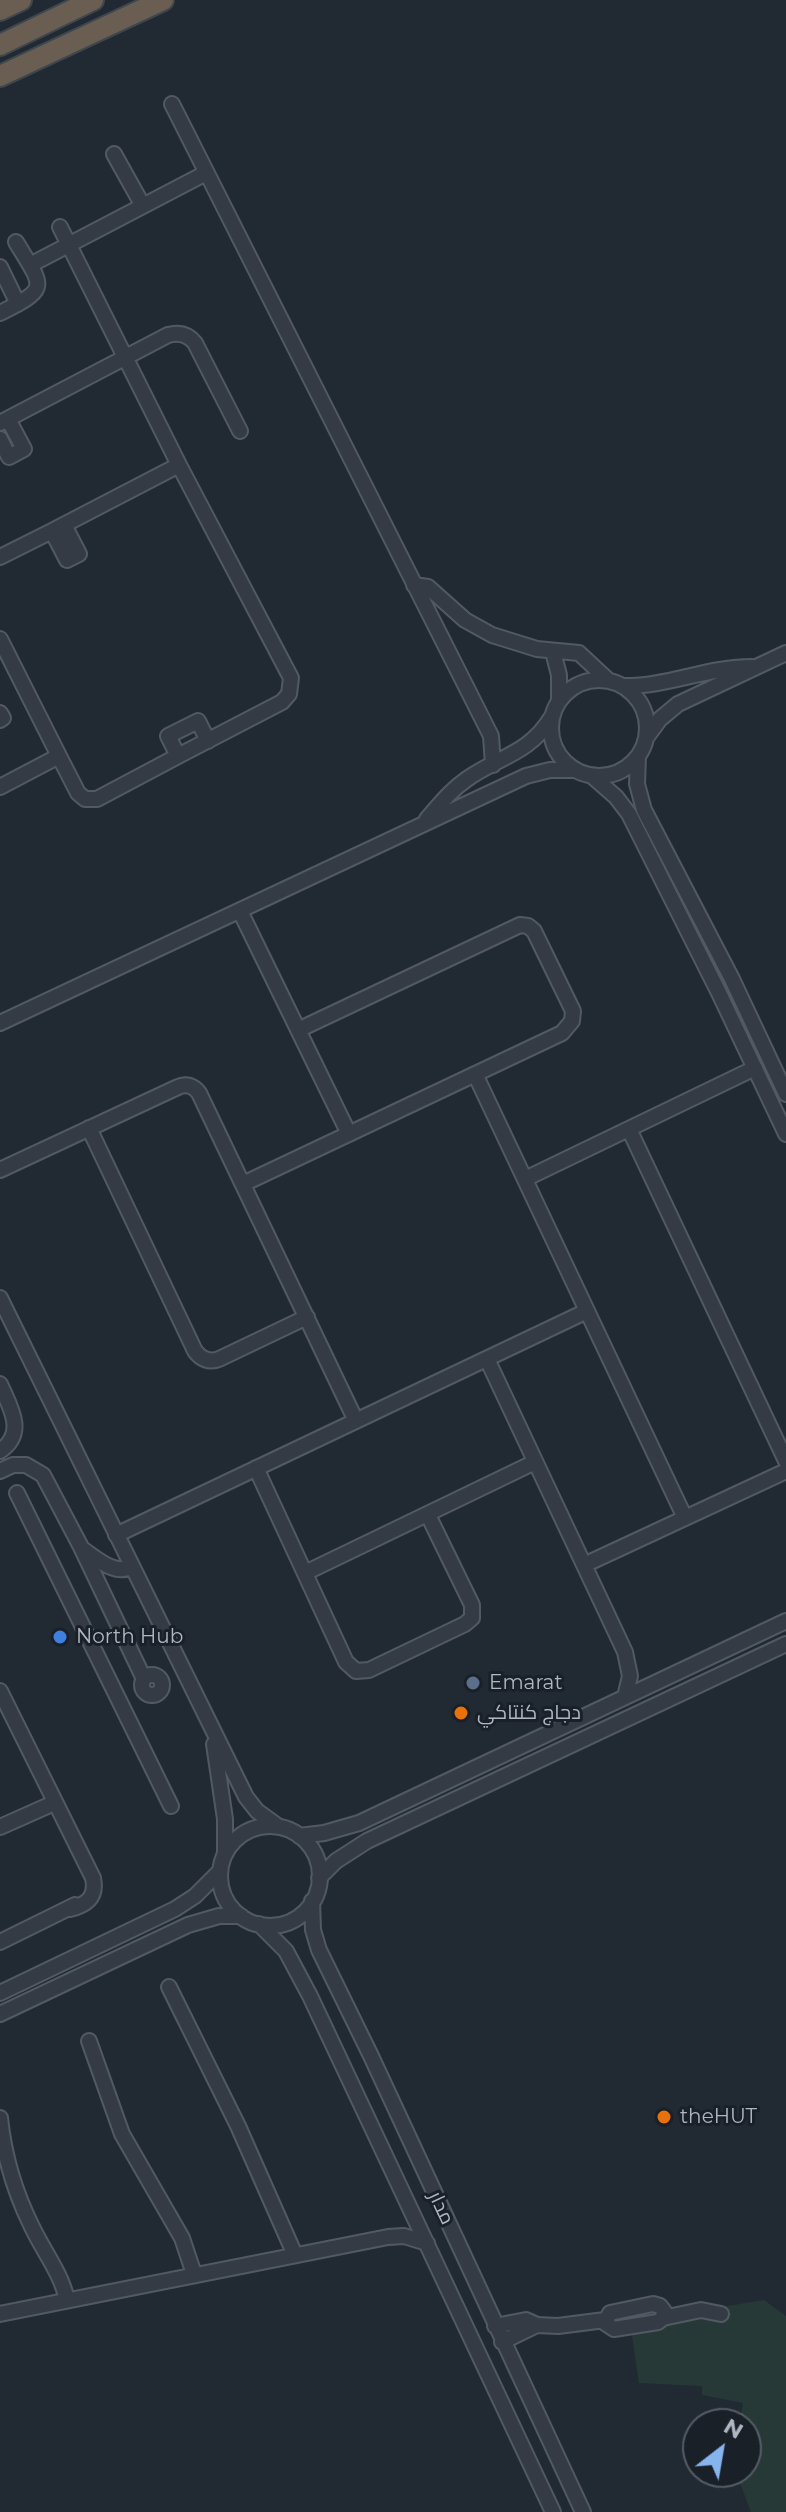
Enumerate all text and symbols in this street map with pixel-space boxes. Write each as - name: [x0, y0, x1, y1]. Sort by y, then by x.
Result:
- place label: North Hub: [76, 1625, 183, 1649]
- marker: North Hub: [51, 1628, 69, 1646]
- place label: Emarat: [489, 1671, 563, 1695]
- marker: Emarat: [464, 1674, 482, 1692]
- place label: دجاج كنتاكي: [477, 1701, 581, 1725]
- marker: دجاج كنتاكي: [452, 1704, 470, 1722]
- place label: theHUT: [680, 2105, 757, 2129]
- marker: theHUT: [655, 2108, 673, 2126]
- street label: مدار: [423, 2187, 459, 2229]
- north arrow: [682, 2408, 762, 2488]
- text: N: [719, 2413, 748, 2445]

